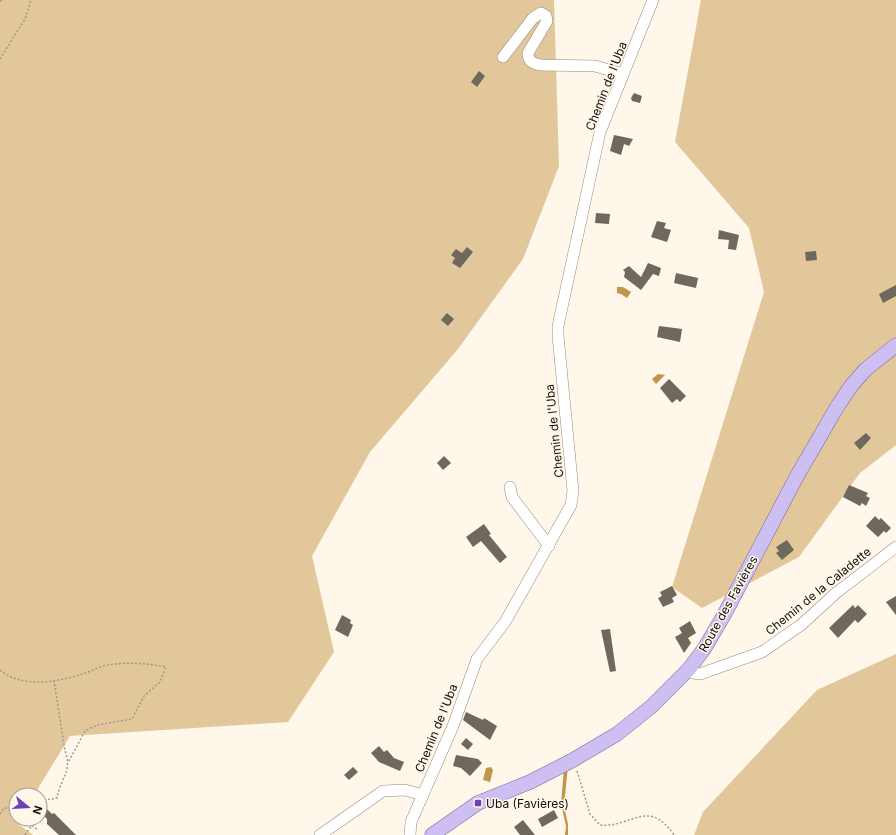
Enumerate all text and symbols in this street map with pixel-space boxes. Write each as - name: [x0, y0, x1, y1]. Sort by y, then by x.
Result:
- street label: Chemin de l'Uba: [582, 39, 630, 133]
- street label: Chemin de l'Uba: [542, 383, 566, 479]
- street label: Chemin de la Caladette: [762, 544, 874, 638]
- street label: Route des Favières: [695, 553, 761, 655]
- street label: Chemin de l'Uba: [411, 682, 461, 774]
- north arrow: [8, 787, 48, 827]
- place label: Uba (Favières): [486, 796, 569, 811]
- marker: Uba (Favières): [473, 798, 483, 808]
- text: N: [30, 804, 45, 816]

